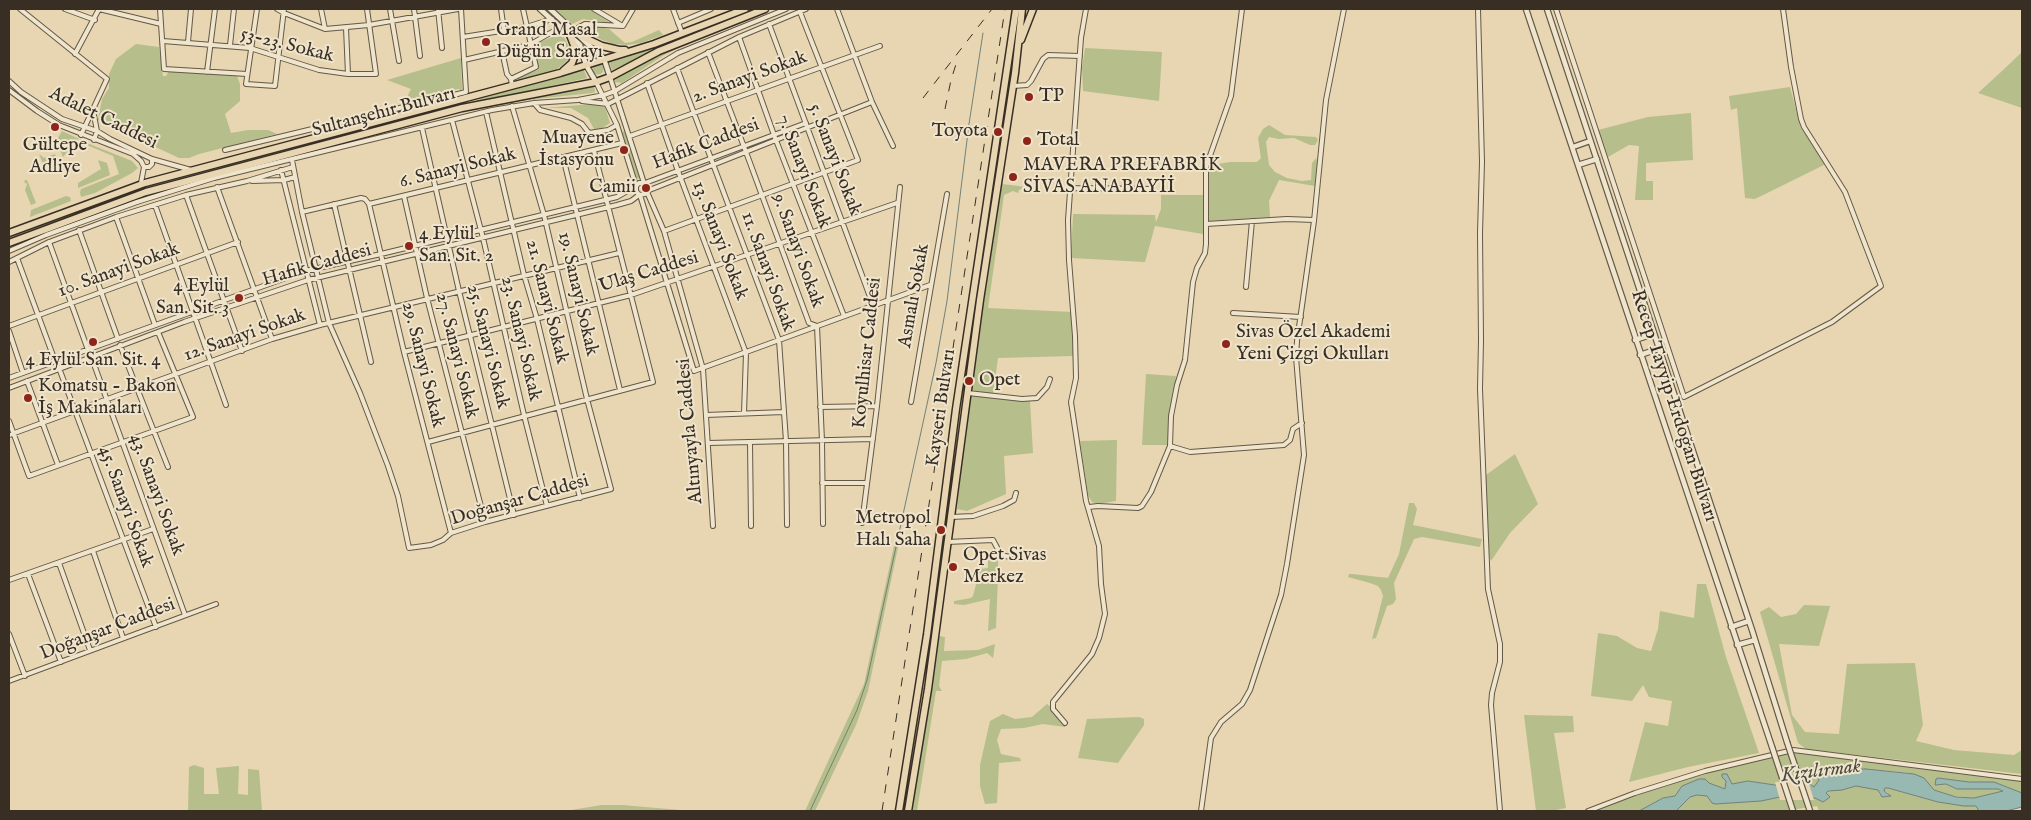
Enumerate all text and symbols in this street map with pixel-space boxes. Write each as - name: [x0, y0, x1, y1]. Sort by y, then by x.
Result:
- place label: Grand Masal Düğün Sarayı: [496, 20, 603, 64]
- street label: 53-23. Sokak: [238, 23, 336, 69]
- marker: Grand Masal Düğün Sarayı: [480, 36, 492, 48]
- street label: 2. Sanayi Sokak: [690, 47, 810, 109]
- street label: Adalet Caddesi: [45, 83, 161, 155]
- street label: Sultanşehir Bulvarı: [310, 83, 458, 143]
- place label: TP: [1039, 86, 1064, 108]
- marker: TP: [1023, 91, 1035, 103]
- street label: 5. Sanayi Sokak: [802, 101, 866, 219]
- street label: 7. Sanayi Sokak: [771, 112, 835, 232]
- street label: Hafik Caddesi: [649, 114, 763, 176]
- marker: Gültepe Adliye: [49, 121, 61, 133]
- place label: Toyota: [932, 121, 988, 143]
- marker: Toyota: [992, 126, 1004, 138]
- place label: Muayene İstasyonu: [539, 128, 614, 172]
- place label: Total: [1037, 130, 1079, 152]
- place label: Gültepe Adliye: [23, 135, 87, 179]
- marker: Total: [1021, 135, 1033, 147]
- street label: 6. Sanayi Sokak: [397, 144, 519, 194]
- marker: Muayene İstasyonu: [618, 144, 630, 156]
- place label: MAVERA PREFABRİK SİVAS ANABAYİİ: [1023, 155, 1221, 199]
- marker: MAVERA PREFABRİK SİVAS ANABAYİİ: [1007, 171, 1019, 183]
- place label: Camii: [589, 177, 636, 199]
- street label: 13. Sanayi Sokak: [686, 178, 752, 304]
- marker: Camii: [640, 182, 652, 194]
- street label: 9. Sanayi Sokak: [766, 191, 828, 311]
- street label: 11. Sanayi Sokak: [735, 209, 799, 335]
- place label: 4 Eylül San. Sit. 2: [419, 224, 494, 268]
- street label: 19. Sanayi Sokak: [552, 230, 602, 358]
- street label: 21. Sanayi Sokak: [520, 237, 572, 367]
- street label: 10. Sanayi Sokak: [55, 238, 183, 304]
- street label: Hafik Caddesi: [260, 240, 374, 292]
- marker: 4 Eylül San. Sit. 2: [403, 240, 415, 252]
- street label: Asmalı Sokak: [895, 242, 935, 350]
- street label: Ulaş Caddesi: [596, 247, 702, 299]
- street label: 23. Sanayi Sokak: [495, 274, 545, 404]
- place label: 4 Eylül San. Sit. 3: [156, 276, 229, 320]
- street label: Koyulhisar Caddesi: [849, 276, 887, 430]
- street label: 25. Sanayi Sokak: [461, 283, 513, 411]
- street label: Recep Tayyip Erdoğan Bulvarı: [1625, 287, 1721, 525]
- street label: 27. Sanayi Sokak: [429, 291, 483, 421]
- marker: 4 Eylül San. Sit. 3: [233, 292, 245, 304]
- street label: 29. Sanayi Sokak: [395, 300, 449, 430]
- street label: 12. Sanayi Sokak: [181, 304, 309, 368]
- place label: Sivas Özel Akademi Yeni Çizgi Okulları: [1236, 322, 1391, 366]
- marker: 4 Eylül San. Sit. 4: [87, 336, 99, 348]
- marker: Sivas Özel Akademi Yeni Çizgi Okulları: [1220, 338, 1232, 350]
- street label: Kayseri Bulvarı: [922, 348, 962, 468]
- place label: 4 Eylül San. Sit. 4: [26, 350, 160, 372]
- street label: Altınyayla Caddesi: [673, 357, 709, 505]
- place label: Opet: [979, 370, 1020, 392]
- marker: Opet: [963, 375, 975, 387]
- place label: Komatsu - Bakon İş Makinaları: [38, 376, 176, 420]
- marker: Komatsu - Bakon İş Makinaları: [22, 392, 34, 404]
- street label: 43. Sanayi Sokak: [123, 431, 189, 559]
- street label: 45. Sanayi Sokak: [92, 443, 158, 571]
- street label: Doğanşar Caddesi: [448, 470, 592, 532]
- place label: Metropol Halı Saha: [855, 508, 931, 552]
- marker: Metropol Halı Saha: [935, 524, 947, 536]
- place label: Opet Sivas Merkez: [963, 545, 1046, 589]
- marker: Opet Sivas Merkez: [947, 561, 959, 573]
- street label: Doğanşar Caddesi: [37, 594, 179, 666]
- water label: Kızılırmak: [1780, 755, 1862, 789]

